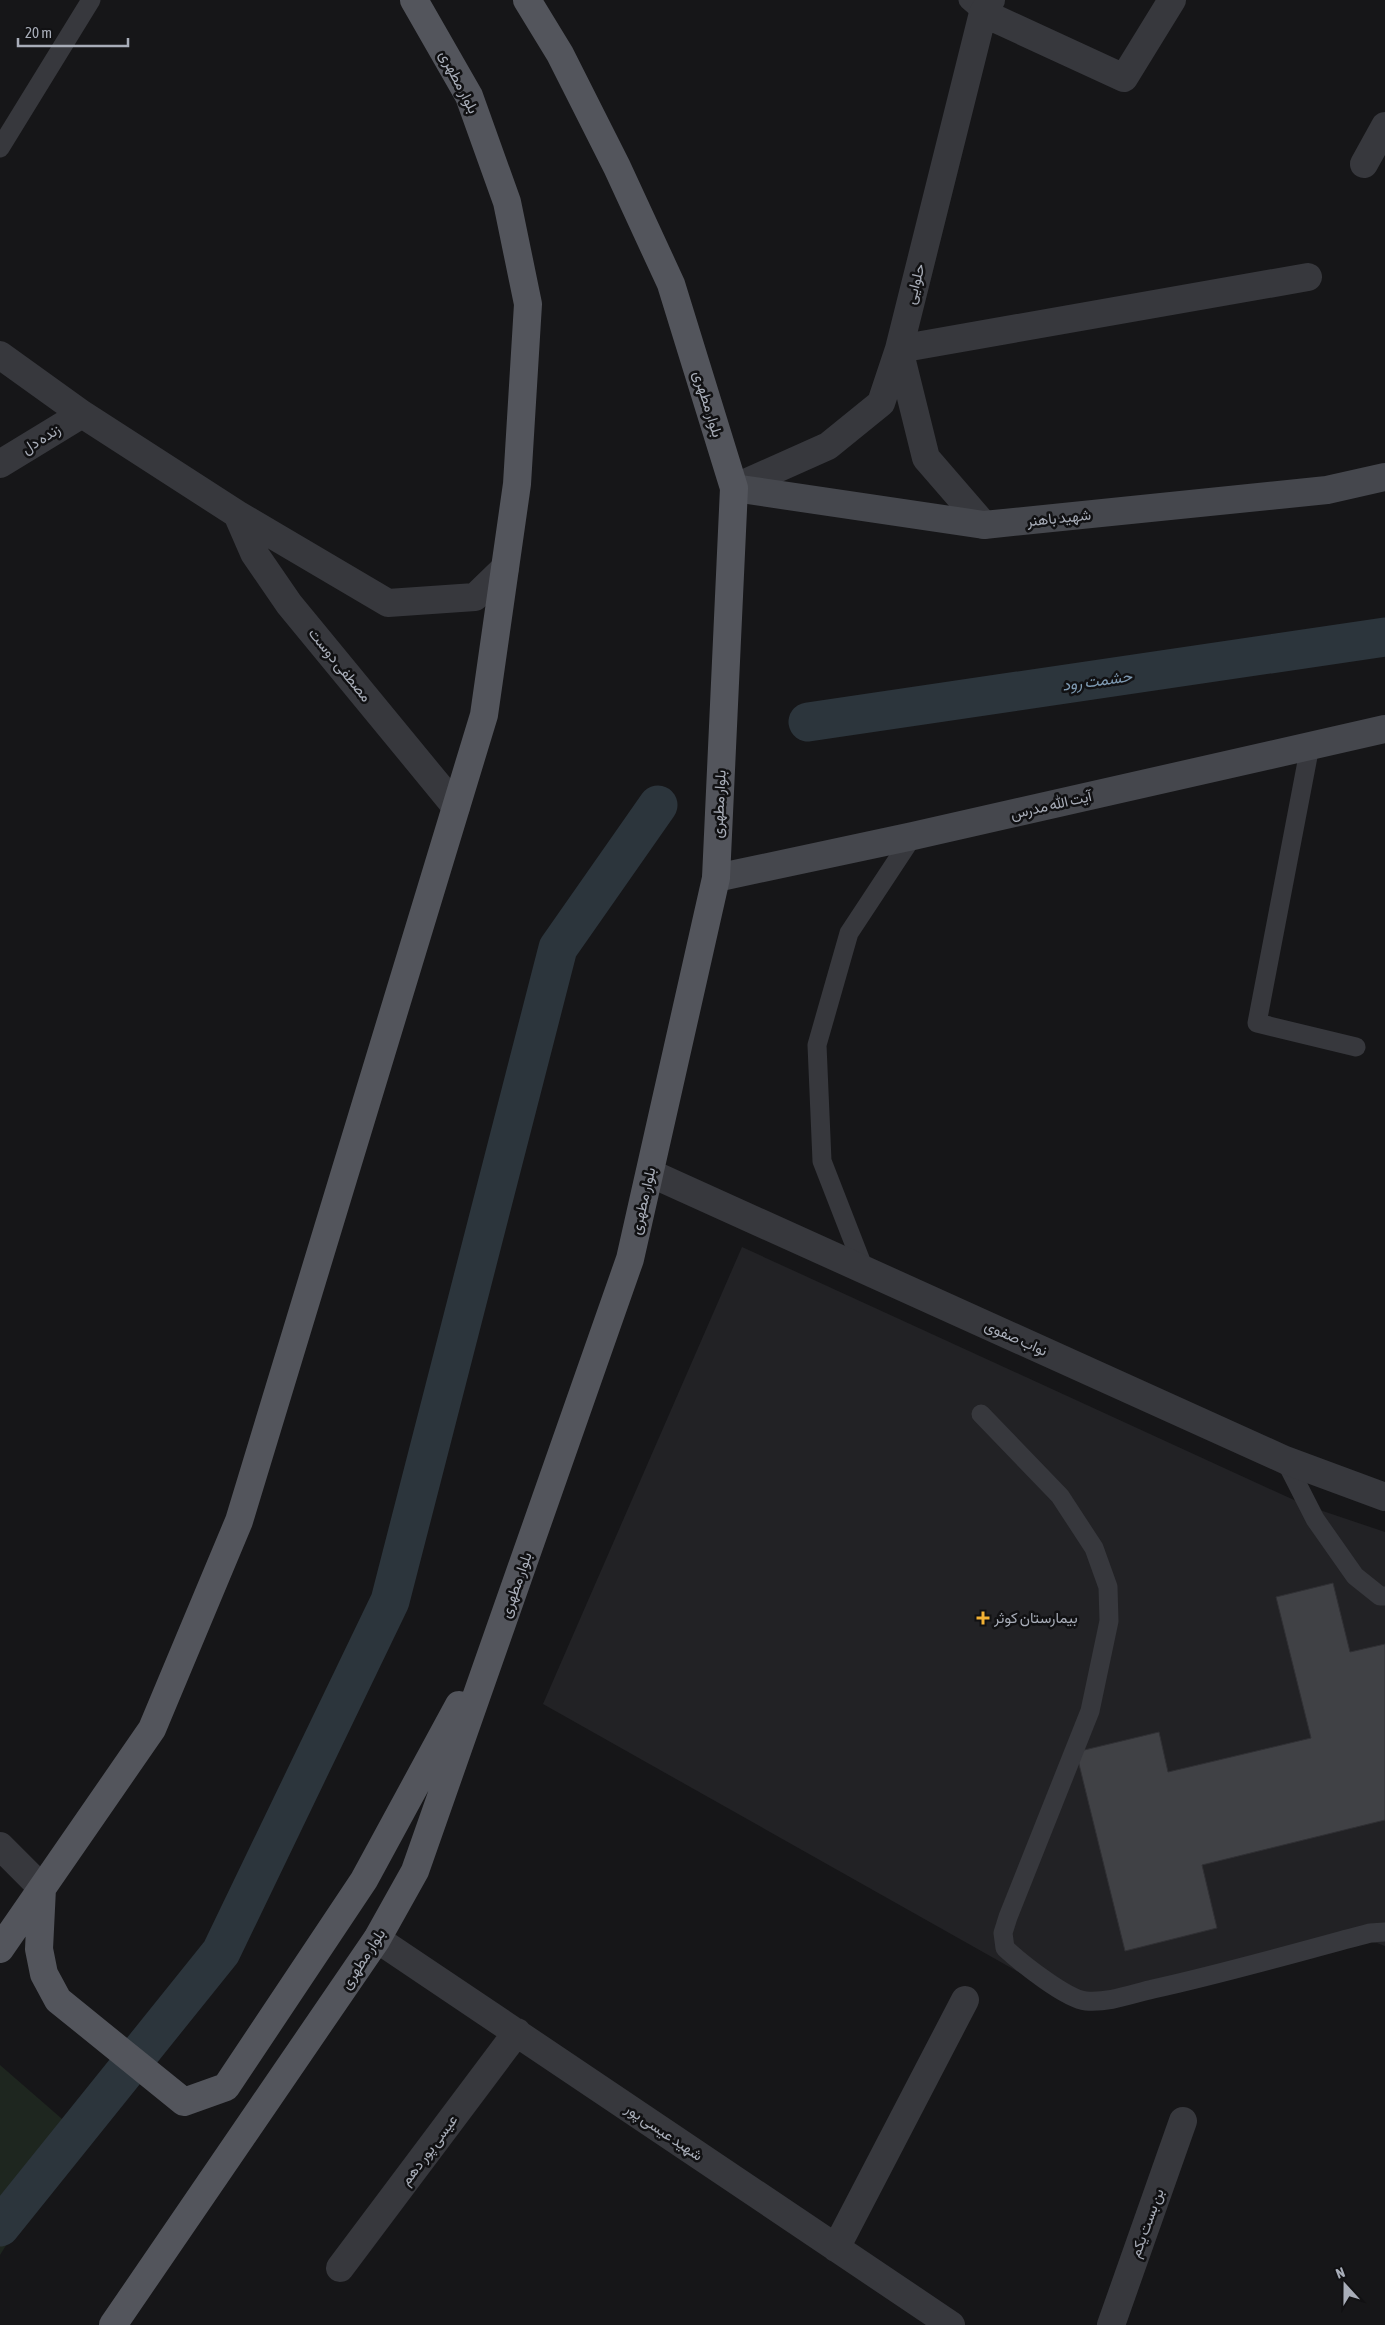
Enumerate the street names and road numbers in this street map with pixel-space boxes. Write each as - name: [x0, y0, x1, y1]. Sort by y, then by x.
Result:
- street label: بلوار مطهری: [435, 47, 483, 117]
- street label: حلوایی: [901, 262, 930, 307]
- street label: بلوار مطهری: [688, 369, 727, 440]
- street label: زنده دل: [18, 420, 64, 458]
- street label: شهید باهنر: [1025, 506, 1092, 530]
- street label: مصطفی دوست: [304, 624, 375, 706]
- street label: بلوار مطهری: [708, 769, 731, 839]
- street label: آیت الله مدرس: [1009, 787, 1095, 824]
- street label: بلوار مطهری: [627, 1166, 660, 1237]
- street label: نواب صفوی: [981, 1316, 1050, 1361]
- street label: بلوار مطهری: [496, 1550, 537, 1621]
- street label: بلوار مطهری: [337, 1925, 390, 1993]
- street label: شهید عیسی پور: [620, 2099, 706, 2165]
- street label: عیسی پور دهم: [396, 2111, 462, 2190]
- street label: بن بست یکم: [1126, 2186, 1169, 2260]

